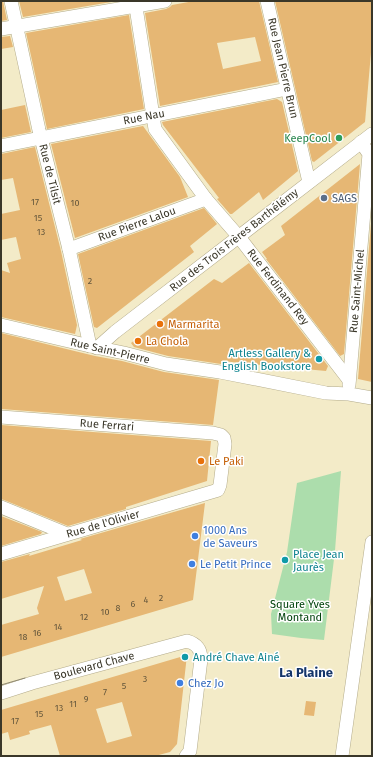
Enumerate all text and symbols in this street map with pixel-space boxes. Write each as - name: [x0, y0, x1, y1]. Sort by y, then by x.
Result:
- street label: Rue Jean Pierre Brun: [265, 16, 301, 120]
- street label: Rue Nau: [122, 107, 166, 127]
- place label: KeepCool: [284, 132, 331, 145]
- marker: KeepCool: [334, 133, 344, 143]
- street label: Rue de Tilsit: [36, 142, 64, 206]
- street label: Rue des Trois Frères Barthélémy: [167, 185, 301, 294]
- place label: SAGS: [332, 192, 357, 205]
- marker: SAGS: [319, 193, 329, 203]
- house number: 17: [31, 197, 39, 207]
- house number: 10: [71, 198, 79, 208]
- street label: Rue Pierre Lalou: [96, 204, 178, 244]
- house number: 15: [34, 213, 43, 223]
- house number: 13: [37, 227, 45, 237]
- street label: Rue Ferdinand Rey: [244, 246, 312, 328]
- street label: Rue Saint-Michel: [347, 249, 367, 333]
- house number: 2: [88, 276, 92, 286]
- place label: Marmarita: [168, 318, 219, 331]
- marker: Marmarita: [155, 319, 165, 329]
- place label: La Chola: [146, 335, 188, 348]
- street label: Rue Saint-Pierre: [69, 336, 151, 366]
- marker: La Chola: [133, 336, 143, 346]
- place label: Artless Gallery & English Bookstore: [222, 347, 311, 373]
- marker: Artless Gallery & English Bookstore: [314, 354, 324, 364]
- street label: Rue Ferrari: [79, 417, 135, 433]
- place label: Le Paki: [209, 455, 244, 468]
- marker: Le Paki: [196, 456, 206, 466]
- street label: Rue de l'Olivier: [65, 507, 142, 541]
- place label: 1000 Ans de Saveurs: [203, 524, 257, 550]
- marker: 1000 Ans de Saveurs: [190, 531, 200, 541]
- place label: Place Jean Jaurès: [293, 548, 344, 574]
- marker: Place Jean Jaurès: [280, 555, 290, 565]
- place label: Le Petit Prince: [200, 558, 271, 571]
- marker: Le Petit Prince: [187, 559, 197, 569]
- house number: 2: [159, 593, 163, 603]
- house number: 4: [144, 595, 149, 605]
- park label: Square Yves Montand: [270, 598, 330, 624]
- house number: 6: [131, 599, 136, 609]
- house number: 8: [116, 603, 121, 613]
- house number: 10: [101, 607, 109, 617]
- house number: 12: [80, 612, 88, 622]
- house number: 14: [54, 622, 63, 632]
- house number: 16: [33, 628, 42, 638]
- house number: 18: [19, 632, 27, 642]
- street label: Boulevard Chave: [52, 649, 136, 683]
- place label: André Chave Ainé: [193, 651, 280, 664]
- marker: André Chave Ainé: [180, 652, 190, 662]
- district label: La Plaine: [279, 665, 333, 680]
- house number: 3: [143, 674, 147, 684]
- place label: Chez Jo: [188, 677, 224, 690]
- marker: Chez Jo: [175, 678, 185, 688]
- house number: 5: [122, 681, 127, 691]
- house number: 7: [103, 687, 107, 697]
- house number: 9: [84, 694, 89, 704]
- house number: 11: [69, 699, 77, 709]
- house number: 13: [55, 703, 63, 713]
- house number: 15: [35, 709, 44, 719]
- house number: 17: [11, 716, 19, 726]

